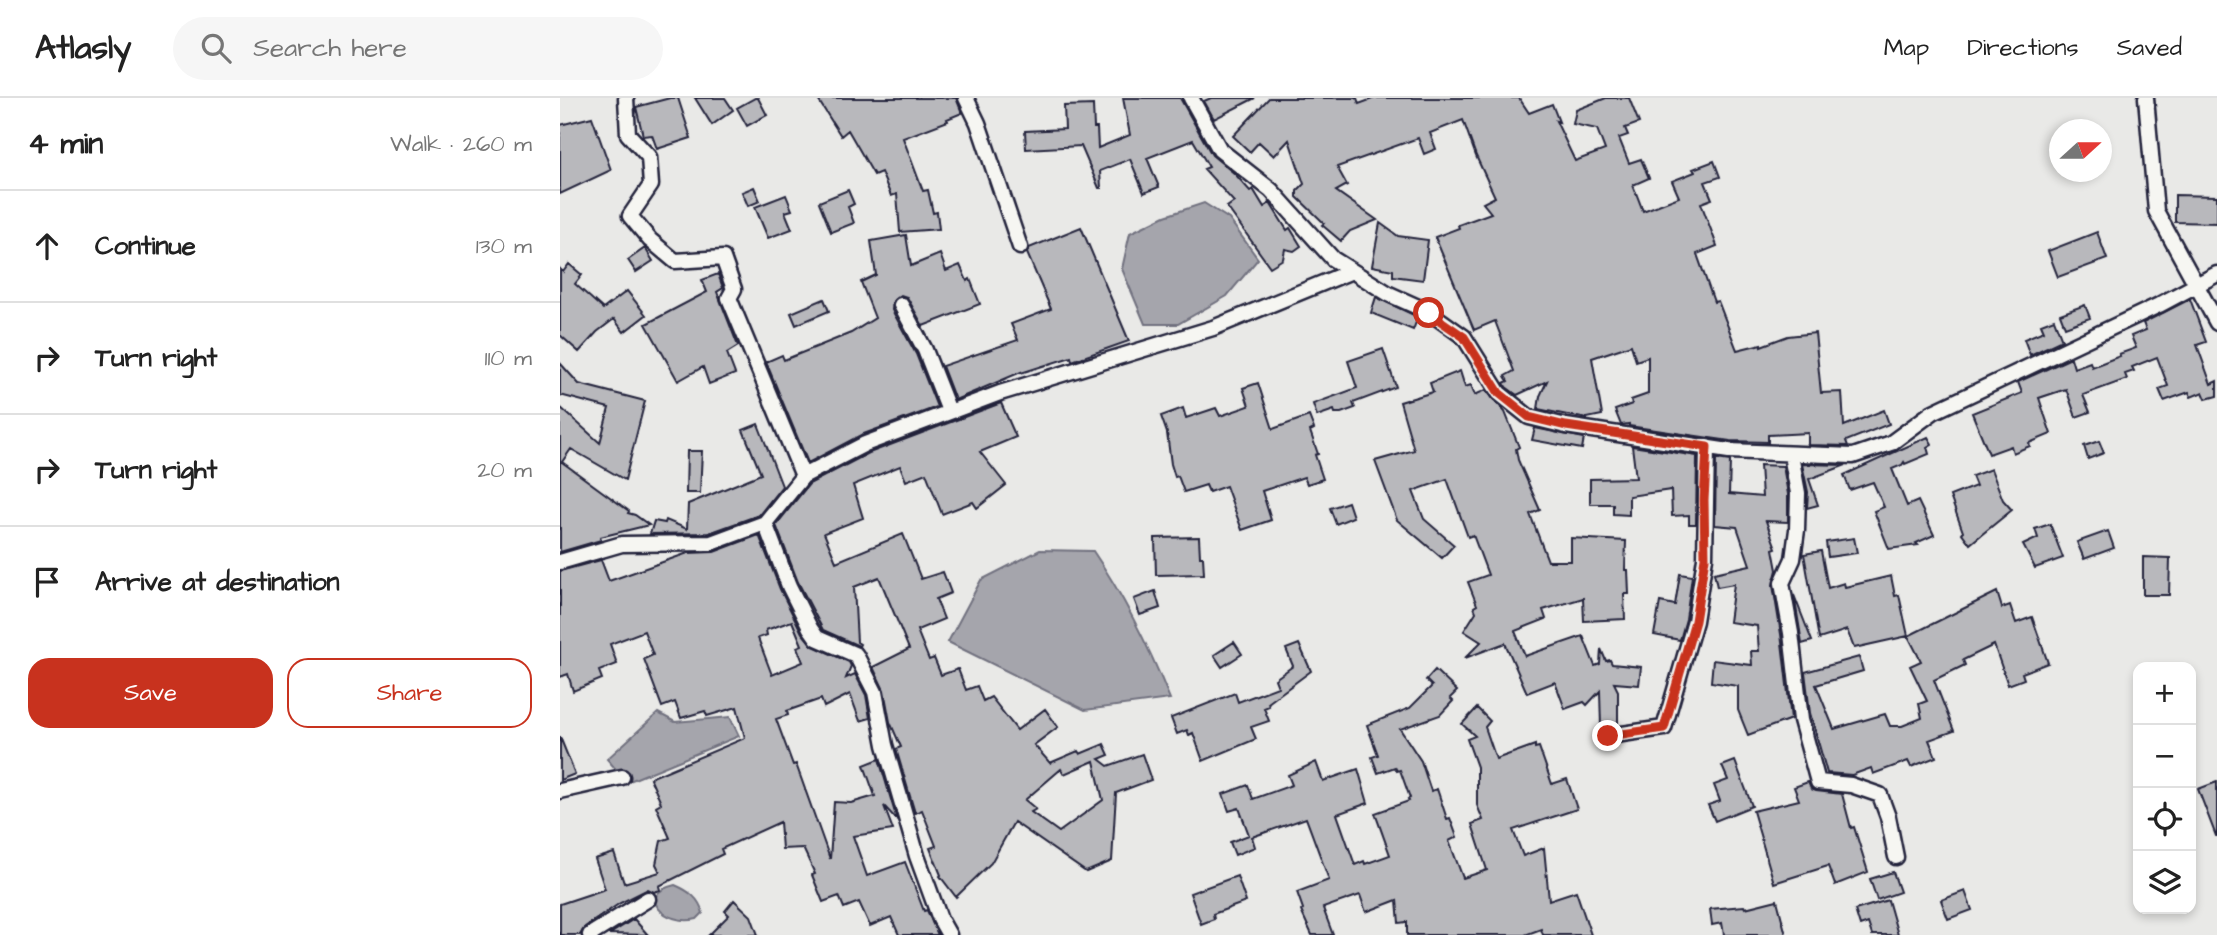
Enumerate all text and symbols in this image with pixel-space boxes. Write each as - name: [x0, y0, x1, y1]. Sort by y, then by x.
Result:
- search box: [173, 17, 663, 80]
- text: Atlasly: [35, 25, 131, 71]
- icon: search: [197, 29, 235, 67]
- text: Search here: [253, 30, 407, 66]
- text: Map: [1884, 31, 1929, 65]
- text: Directions: [1967, 31, 2079, 65]
- text: Saved: [2117, 31, 2182, 65]
- north arrow: [2049, 119, 2112, 182]
- text: 4 min: [28, 123, 103, 165]
- text: Walk · 260 m: [390, 128, 532, 160]
- icon: ahead: [28, 227, 66, 265]
- text: Continue: [95, 228, 196, 264]
- text: 130 m: [476, 230, 532, 262]
- route start: [1413, 297, 1444, 328]
- icon: right: [28, 339, 66, 377]
- text: Turn right: [95, 340, 217, 376]
- text: 110 m: [484, 342, 532, 374]
- icon: right: [28, 451, 66, 489]
- text: Turn right: [95, 452, 217, 488]
- text: 20 m: [477, 454, 532, 486]
- icon: arrive: [28, 563, 66, 601]
- text: Arrive at destination: [95, 564, 340, 600]
- button: Save: [28, 658, 273, 728]
- button: Share: [287, 658, 532, 728]
- map controls: [2133, 662, 2196, 914]
- button: +: [2133, 662, 2196, 725]
- route end: [1592, 720, 1623, 751]
- button: −: [2133, 725, 2196, 788]
- button: locate: [2133, 788, 2196, 851]
- button: layers: [2133, 851, 2196, 914]

